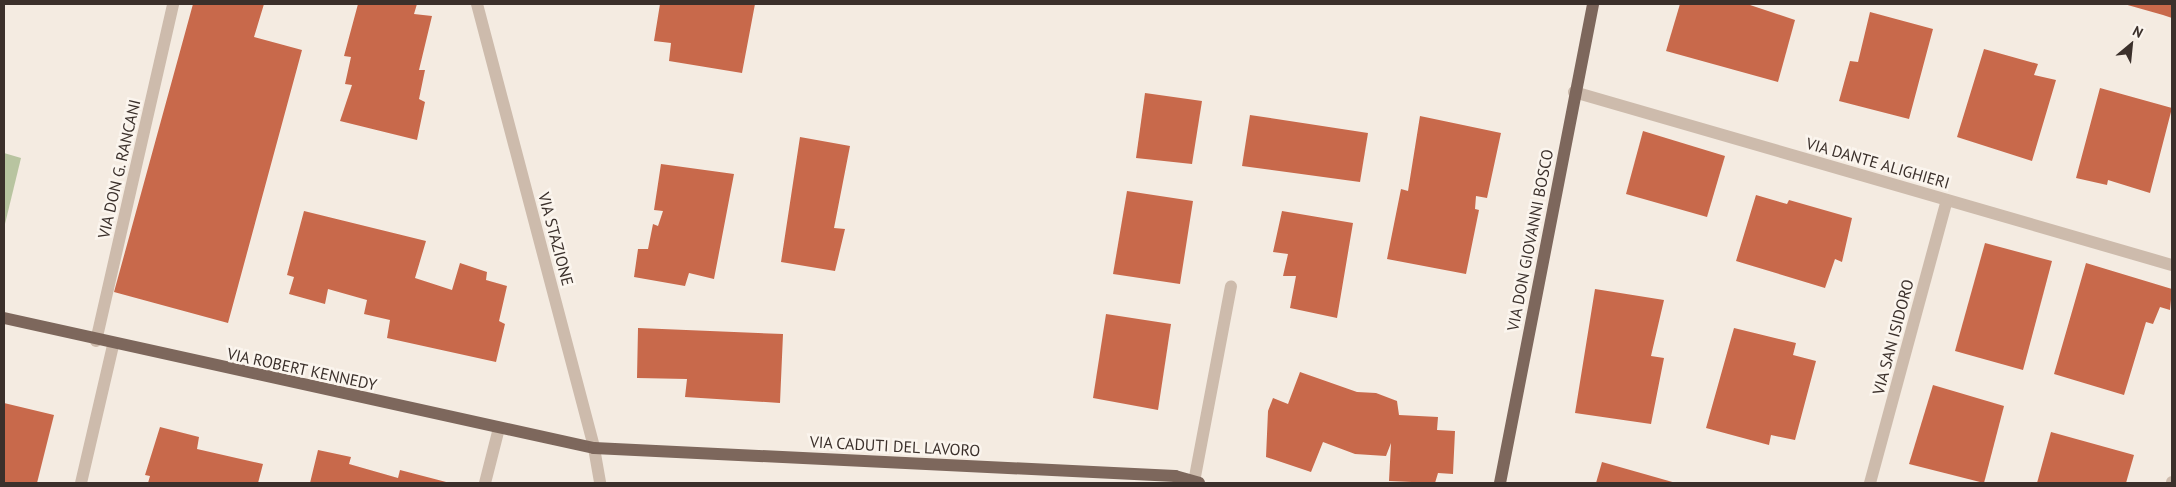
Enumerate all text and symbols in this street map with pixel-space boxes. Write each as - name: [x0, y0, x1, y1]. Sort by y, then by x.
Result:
- north arrow: [2106, 20, 2156, 70]
- text: N: [2130, 22, 2146, 42]
- street label: VIA DON G. RANCANI: [93, 97, 145, 241]
- street label: VIA DANTE ALIGHIERI: [1803, 133, 1953, 193]
- street label: VIA DON GIOVANNI BOSCO: [1503, 147, 1557, 333]
- street label: VIA STAZIONE: [534, 190, 578, 288]
- street label: VIA SAN ISIDORO: [1868, 277, 1918, 397]
- street label: VIA ROBERT KENNEDY: [225, 344, 379, 394]
- street label: VIA CADUTI DEL LAVORO: [809, 432, 981, 460]

